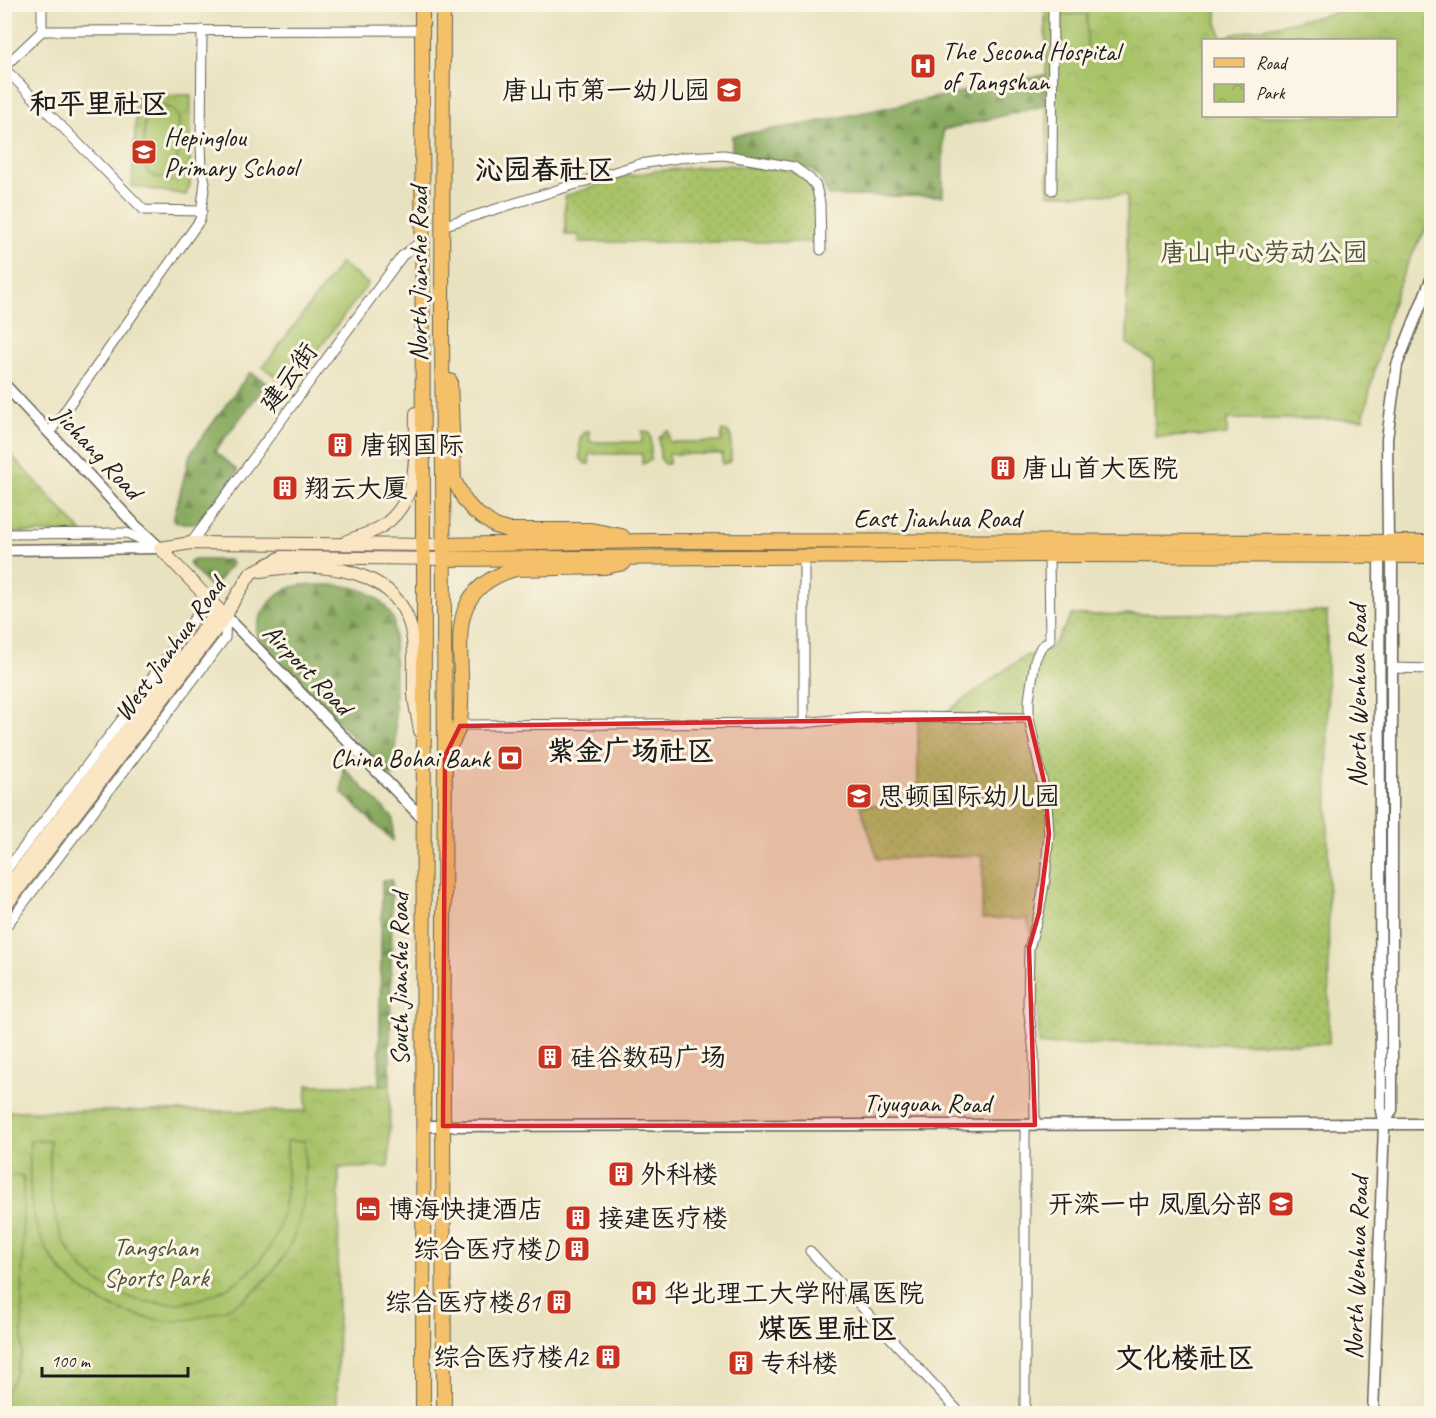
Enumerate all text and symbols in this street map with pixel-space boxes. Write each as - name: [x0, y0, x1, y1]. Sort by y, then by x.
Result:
- place label: The Second Hospital of Tangshan: [942, 35, 1124, 98]
- legend: [1202, 39, 1397, 117]
- hospital icon: The Second Hospital of Tangshan: [908, 51, 938, 81]
- text: Road: [1256, 52, 1289, 74]
- place label: 唐山市第一幼儿园: [502, 74, 710, 107]
- school or university icon: 唐山市第一幼儿园: [714, 75, 744, 105]
- text: Park: [1256, 82, 1286, 104]
- district label: 和平里社区: [29, 86, 169, 121]
- place label: Hepinglou Primary School: [164, 121, 302, 184]
- school or university icon: Hepinglou Primary School: [129, 137, 159, 167]
- district label: 沁园春社区: [475, 152, 615, 187]
- street label: North Jianshe Road: [402, 183, 435, 362]
- park label: 唐山中心劳动公园: [1160, 236, 1368, 269]
- street label: 建云街: [252, 336, 325, 419]
- street label: Jichang Road: [45, 397, 152, 509]
- place label: 唐钢国际: [360, 429, 464, 462]
- building icon: 唐钢国际: [325, 430, 355, 460]
- place label: 唐山首大医院: [1022, 452, 1178, 485]
- building icon: 唐山首大医院: [988, 453, 1018, 483]
- place label: 翔云大厦: [304, 472, 408, 505]
- building icon: 翔云大厦: [270, 473, 300, 503]
- street label: East Jianhua Road: [854, 502, 1024, 535]
- street label: West Jianhua Road: [106, 568, 235, 727]
- street label: North Wenhua Road: [1341, 601, 1374, 787]
- street label: Airport Road: [256, 617, 362, 725]
- district label: 紫金广场社区: [547, 733, 715, 768]
- place label: China Bohai Bank: [330, 742, 492, 775]
- bank icon: China Bohai Bank: [495, 743, 525, 773]
- place label: 思顿国际幼儿园: [878, 780, 1060, 813]
- school or university icon: 思顿国际幼儿园: [844, 781, 874, 811]
- street label: South Jianshe Road: [383, 888, 416, 1066]
- place label: 硅谷数码广场: [570, 1041, 726, 1074]
- building icon: 硅谷数码广场: [535, 1042, 565, 1072]
- street label: Tiyuguan Road: [863, 1087, 994, 1120]
- place label: 外科楼: [640, 1158, 718, 1191]
- building icon: 外科楼: [606, 1159, 636, 1189]
- street label: North Wenhua Road: [1337, 1172, 1376, 1360]
- place label: 开滦一中 凤凰分部: [1048, 1188, 1262, 1221]
- school or university icon: 开滦一中 凤凰分部: [1266, 1189, 1296, 1219]
- place label: 博海快捷酒店: [388, 1193, 544, 1226]
- hotel icon: 博海快捷酒店: [353, 1194, 383, 1224]
- place label: 接建医疗楼: [598, 1202, 728, 1235]
- building icon: 接建医疗楼: [563, 1203, 593, 1233]
- park label: Tangshan Sports Park: [104, 1231, 211, 1294]
- place label: 综合医疗楼D: [413, 1233, 560, 1266]
- building icon: 综合医疗楼D: [562, 1234, 592, 1264]
- place label: 华北理工大学附属医院: [664, 1277, 924, 1310]
- hospital icon: 华北理工大学附属医院: [629, 1278, 659, 1308]
- place label: 综合医疗楼B1: [385, 1286, 541, 1319]
- building icon: 综合医疗楼B1: [544, 1287, 574, 1317]
- district label: 煤医里社区: [758, 1311, 898, 1346]
- scale bar: [42, 1340, 188, 1378]
- district label: 文化楼社区: [1115, 1340, 1255, 1375]
- place label: 综合医疗楼A2: [433, 1341, 590, 1374]
- building icon: 综合医疗楼A2: [593, 1342, 623, 1372]
- place label: 专科楼: [760, 1347, 838, 1380]
- building icon: 专科楼: [726, 1348, 756, 1378]
- text: 100 m: [51, 1350, 92, 1372]

